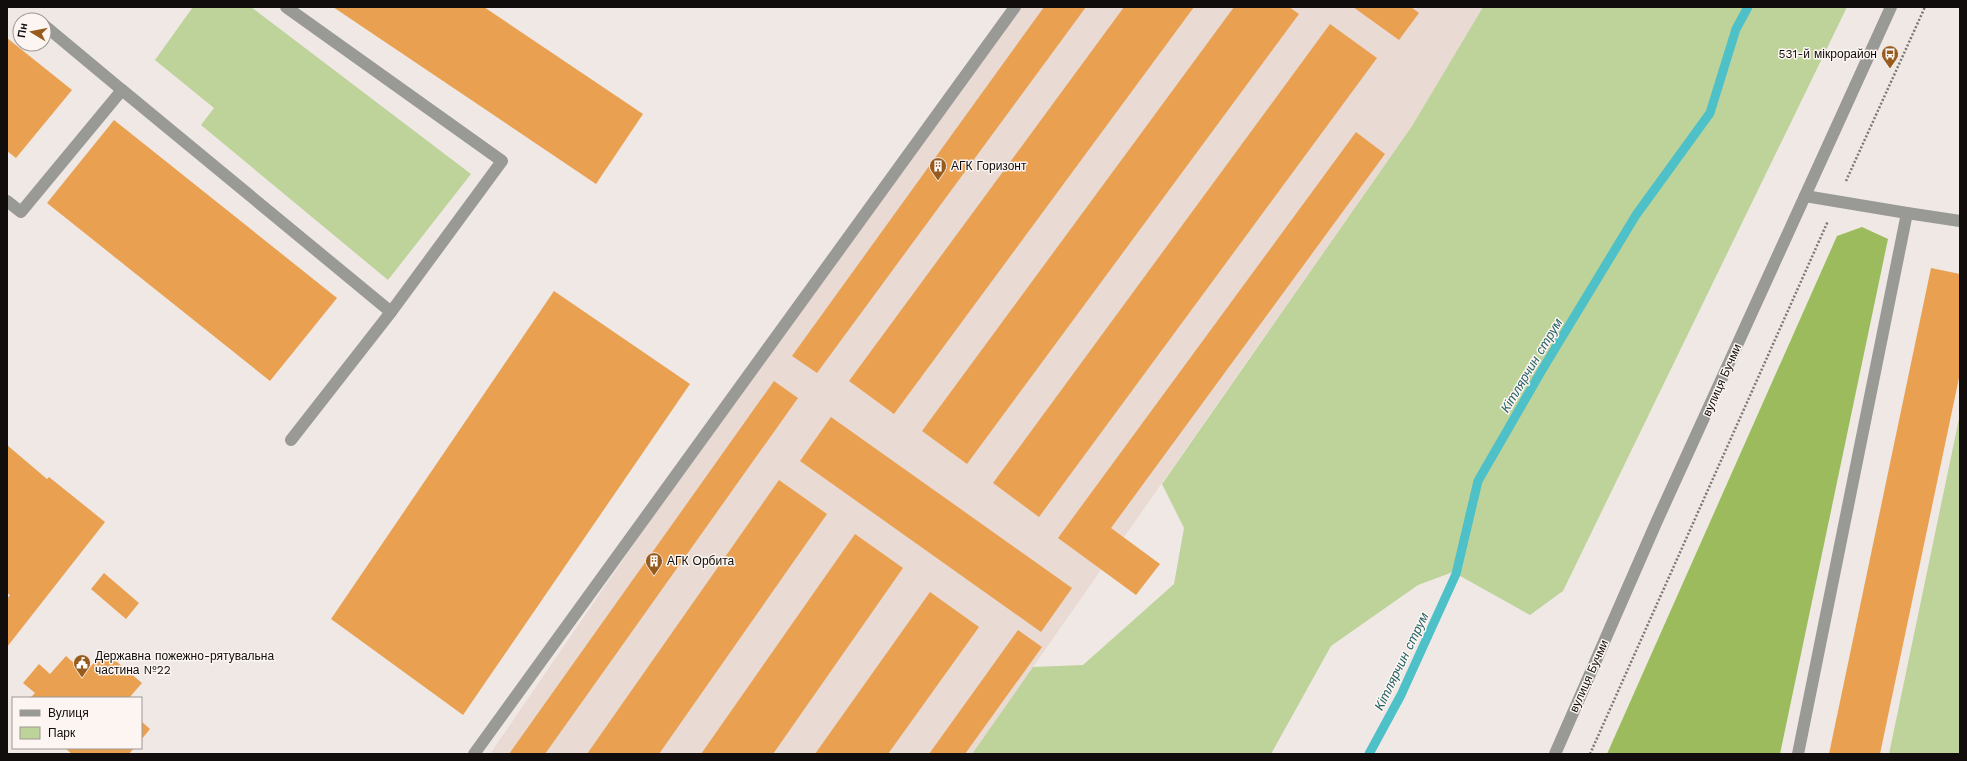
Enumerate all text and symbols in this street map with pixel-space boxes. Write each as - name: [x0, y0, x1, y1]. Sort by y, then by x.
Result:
- north arrow: [12, 12, 52, 52]
- text: Пн: [15, 22, 30, 39]
- bus stop icon: 531-й мікрорайон: [1880, 44, 1900, 69]
- place label: 531-й мікрорайон: [1779, 47, 1877, 61]
- building icon: АГК Горизонт: [928, 156, 948, 181]
- place label: АГК Горизонт: [951, 159, 1027, 173]
- water label: Кітлярчин струм: [1497, 316, 1565, 415]
- street label: вулиця Бучми: [1700, 342, 1744, 418]
- building icon: АГК Орбита: [644, 551, 664, 576]
- place label: АГК Орбита: [667, 554, 735, 568]
- water label: Кітлярчин струм: [1371, 610, 1432, 713]
- street label: вулиця Бучми: [1567, 638, 1611, 714]
- place label: Державна пожежно-рятувальна частина №22: [95, 649, 274, 677]
- public building icon: Державна пожежно-рятувальна частина №22: [72, 653, 92, 678]
- legend: [12, 697, 142, 749]
- text: Вулиця: [48, 706, 89, 720]
- text: Парк: [48, 726, 76, 740]

